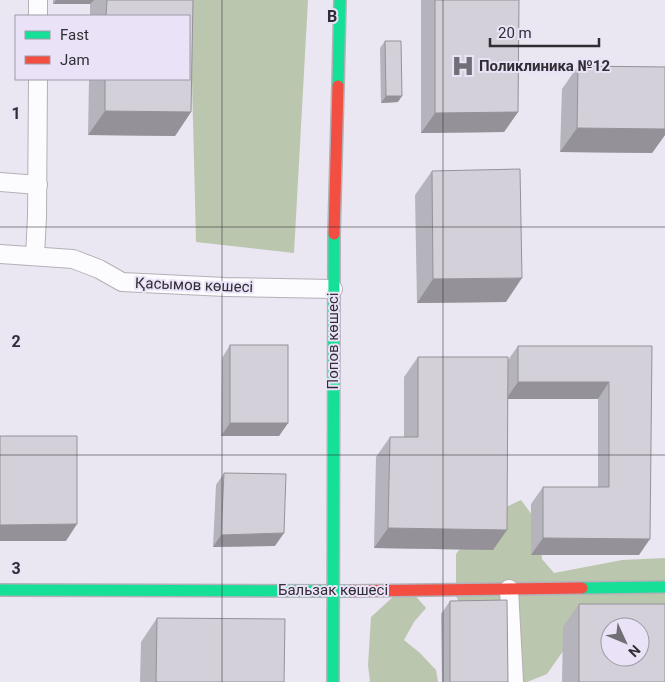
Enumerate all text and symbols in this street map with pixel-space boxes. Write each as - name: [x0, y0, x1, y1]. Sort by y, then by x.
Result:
- text: B: [327, 7, 337, 26]
- legend: [15, 15, 190, 80]
- scale bar: [490, 15, 599, 47]
- text: 20 m: [498, 24, 532, 42]
- text: Fast: [60, 26, 89, 44]
- text: Jam: [60, 51, 90, 69]
- hospital icon: Поликлиника №12: [450, 53, 476, 79]
- place label: Поликлиника №12: [479, 57, 610, 75]
- text: 1: [11, 104, 21, 123]
- street label: Қасымов көшесі: [135, 274, 253, 296]
- street label: Попов көшесі: [324, 293, 342, 389]
- text: 2: [11, 332, 21, 351]
- text: 3: [11, 559, 21, 578]
- street label: Бальзак көшесі: [278, 581, 388, 599]
- north arrow: [600, 617, 650, 667]
- text: N: [625, 642, 644, 660]

